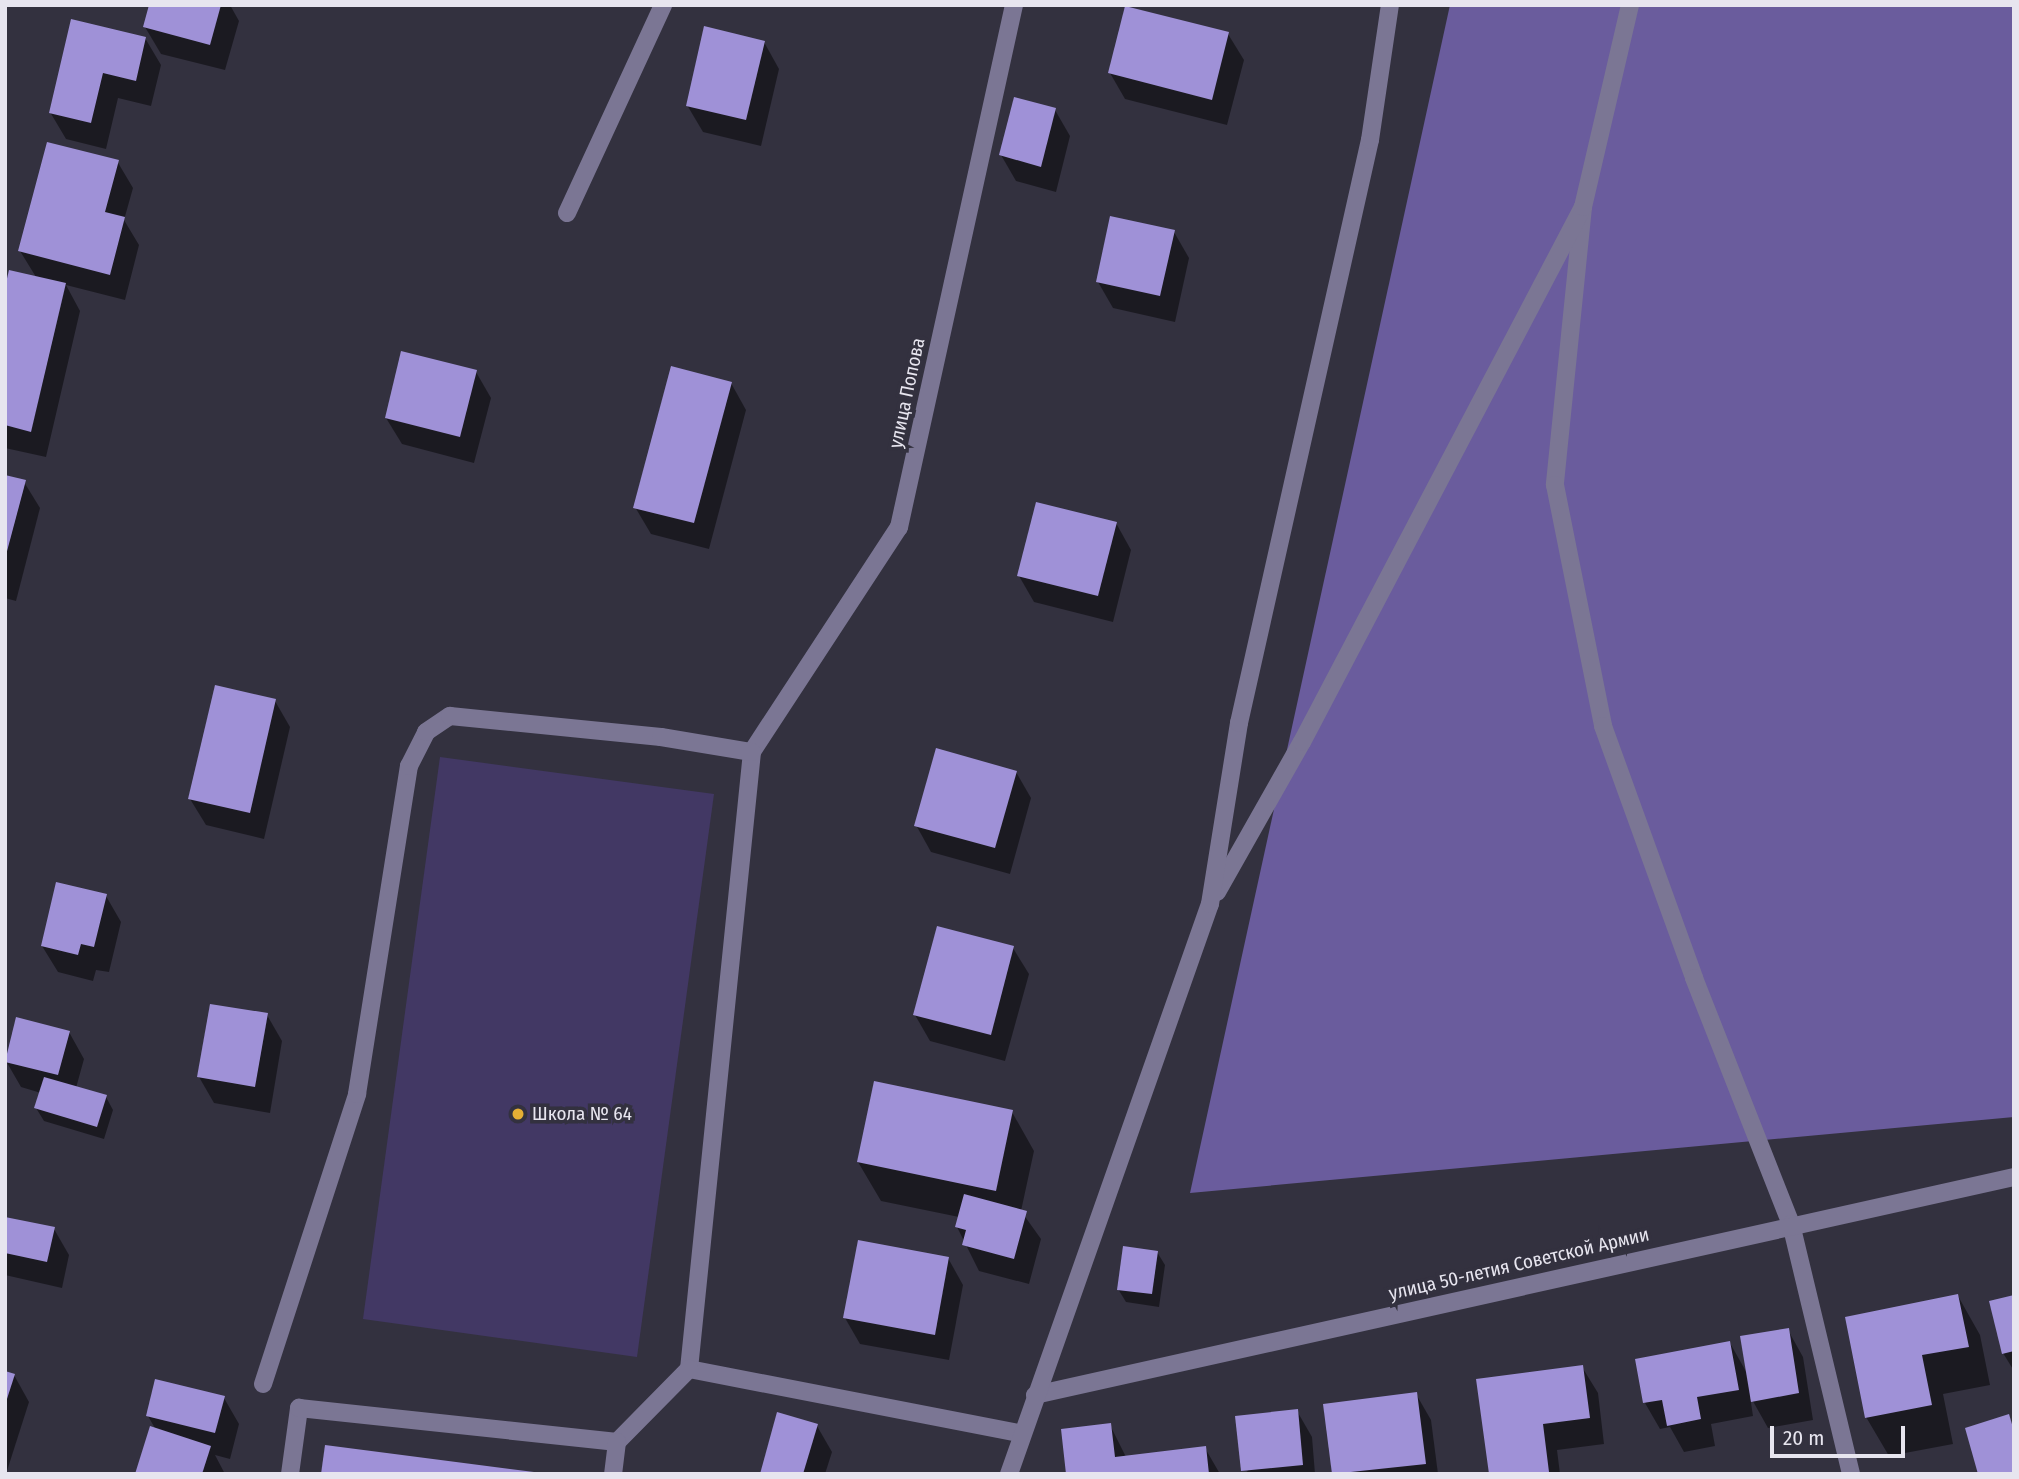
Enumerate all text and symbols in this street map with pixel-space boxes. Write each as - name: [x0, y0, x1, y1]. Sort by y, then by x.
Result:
- street label: улица Попова: [884, 336, 930, 450]
- place label: Школа № 64: [532, 1103, 632, 1125]
- marker: Школа № 64: [510, 1106, 526, 1122]
- street label: улица 50-летия Советской Армии: [1387, 1223, 1651, 1305]
- scale bar: [1774, 1412, 1909, 1456]
- text: 20 m: [1783, 1425, 1824, 1451]

